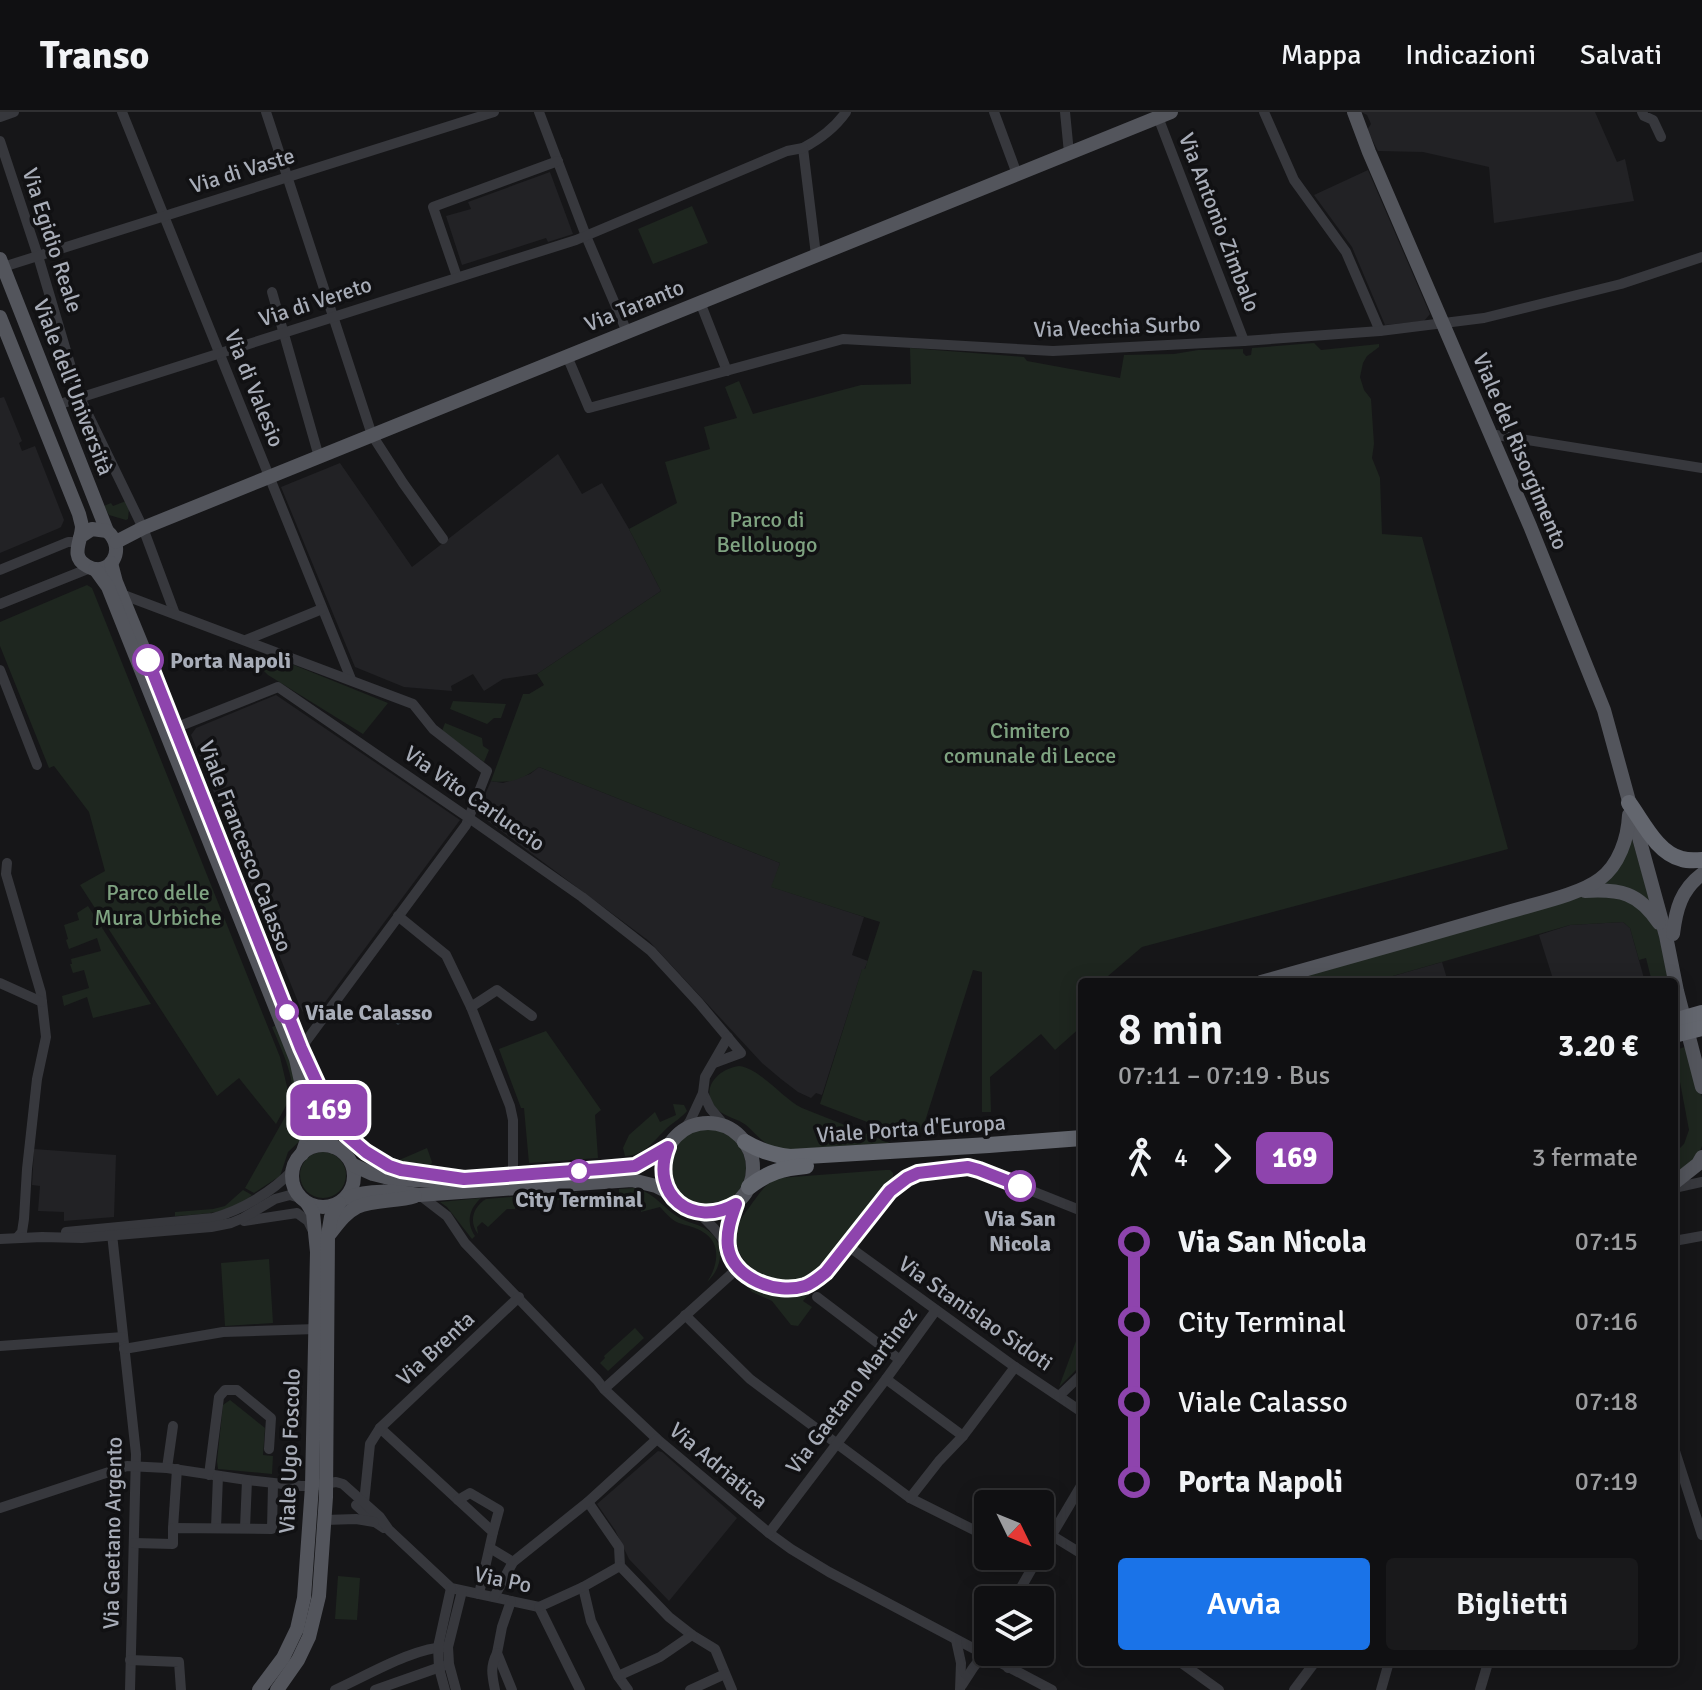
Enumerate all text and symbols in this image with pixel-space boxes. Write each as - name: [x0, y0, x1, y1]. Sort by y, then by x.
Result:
- text: Transo: [40, 32, 149, 79]
- text: Mappa: [1281, 38, 1361, 72]
- text: Indicazioni: [1405, 38, 1536, 72]
- text: Salvati: [1580, 38, 1662, 72]
- street label: Via Antonio Zimbalo: [1173, 129, 1266, 315]
- street label: Via di Vaste: [187, 142, 298, 199]
- street label: Via Egidio Reale: [16, 164, 89, 316]
- street label: Via di Vereto: [255, 271, 375, 332]
- street label: Via Taranto: [580, 273, 688, 338]
- street label: Viale dell'Università: [27, 295, 120, 479]
- street label: Via Vecchia Surbo: [1033, 310, 1201, 343]
- street label: Via di Valesio: [219, 326, 290, 451]
- street label: Viale del Risorgimento: [1467, 349, 1574, 554]
- park label: Parco di Belloluogo: [717, 506, 817, 558]
- marker: Porta Napoli: [133, 645, 163, 675]
- place label: Porta Napoli: [170, 647, 291, 674]
- park label: Cimitero comunale di Lecce: [944, 717, 1116, 769]
- street label: Viale Francesco Calasso: [193, 737, 298, 956]
- street label: Via Vito Carluccio: [399, 740, 550, 857]
- park label: Parco delle Mura Urbiche: [94, 879, 222, 931]
- place label: Viale Calasso: [305, 999, 433, 1026]
- marker: Viale Calasso: [276, 1001, 298, 1023]
- text: 8 min: [1118, 1003, 1223, 1057]
- text: 3.20 €: [1558, 1028, 1638, 1065]
- text: 07:11 – 07:19 · Bus: [1118, 1060, 1330, 1092]
- line badge: 169: [283, 1084, 375, 1136]
- text: 169: [306, 1093, 352, 1127]
- street label: Viale Porta d'Europa: [815, 1108, 1007, 1149]
- icon: walk: [1118, 1136, 1162, 1180]
- icon: forward: [1200, 1136, 1244, 1180]
- text: 169: [1272, 1141, 1317, 1175]
- text: 4: [1174, 1142, 1188, 1174]
- text: 3 fermate: [1532, 1142, 1638, 1174]
- marker: City Terminal: [568, 1160, 590, 1182]
- marker: Via San Nicola: [1005, 1171, 1035, 1201]
- place label: City Terminal: [515, 1186, 643, 1213]
- place label: Via San Nicola: [984, 1205, 1056, 1257]
- text: Via San Nicola: [1178, 1224, 1367, 1261]
- text: 07:15: [1575, 1226, 1638, 1258]
- street label: Via Stanislao Sidoti: [893, 1250, 1058, 1377]
- street label: Via Gaetano Martinez: [780, 1301, 923, 1479]
- text: City Terminal: [1178, 1304, 1346, 1341]
- street label: Via Brenta: [391, 1305, 480, 1391]
- text: 07:16: [1575, 1306, 1638, 1338]
- street label: Viale Ugo Foscolo: [273, 1368, 306, 1534]
- text: Viale Calasso: [1178, 1384, 1348, 1421]
- text: 07:18: [1575, 1386, 1638, 1418]
- street label: Via Adriatica: [664, 1416, 773, 1514]
- street label: Via Gaetano Argento: [97, 1436, 128, 1630]
- text: Porta Napoli: [1178, 1464, 1343, 1501]
- text: 07:19: [1575, 1466, 1638, 1498]
- north arrow: [974, 1490, 1054, 1570]
- map controls: [974, 1490, 1054, 1666]
- button: Avvia: [1118, 1558, 1370, 1650]
- button: Biglietti: [1386, 1558, 1638, 1650]
- street label: Via Po: [472, 1560, 534, 1599]
- button: layers: [974, 1586, 1054, 1666]

